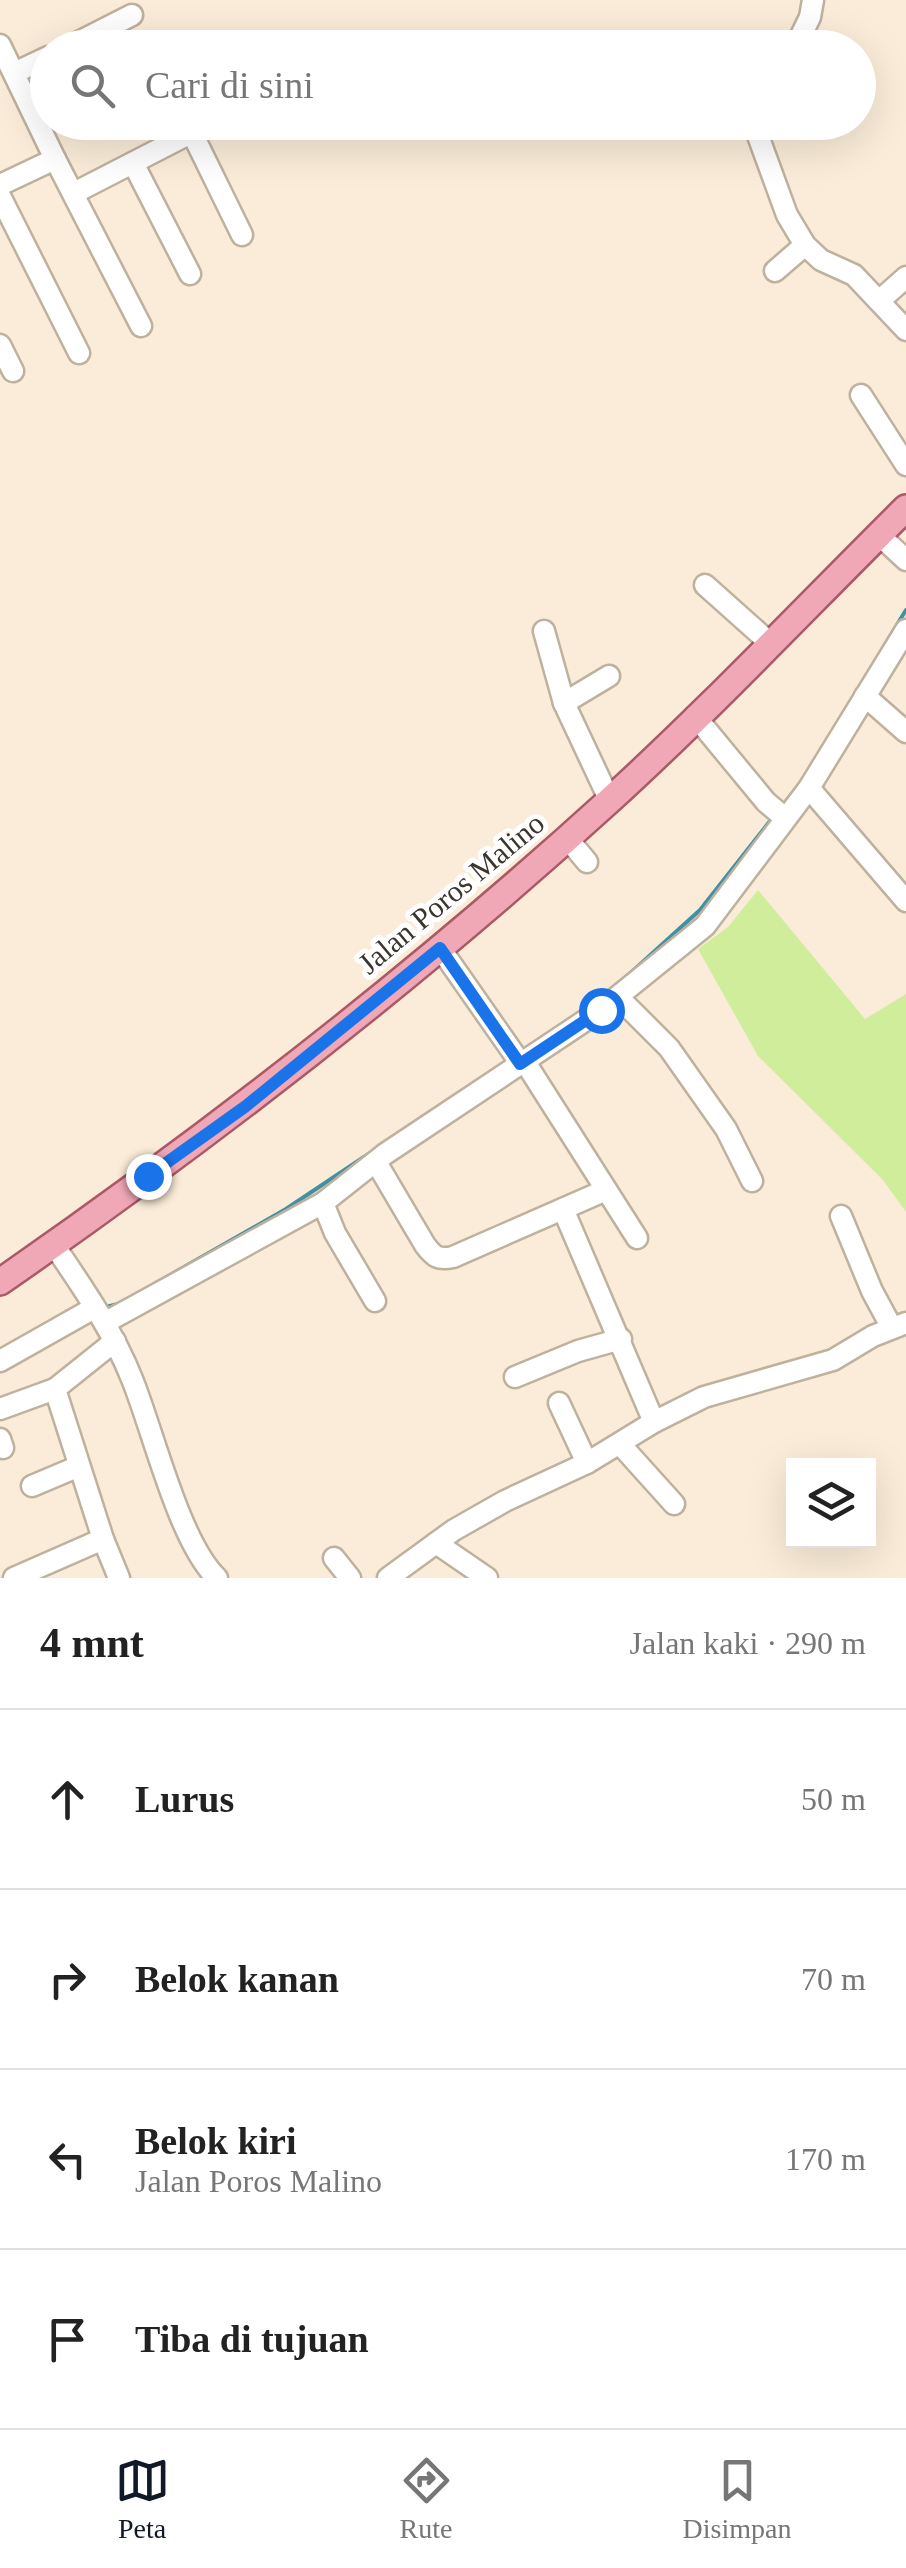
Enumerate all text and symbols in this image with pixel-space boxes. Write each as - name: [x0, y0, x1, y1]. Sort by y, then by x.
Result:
- search box: [30, 30, 876, 140]
- icon: search: [65, 58, 120, 113]
- text: Cari di sini: [145, 64, 314, 106]
- street label: Jalan Poros Malino: [352, 806, 550, 980]
- route start: [579, 988, 625, 1034]
- route end: [126, 1154, 172, 1200]
- map controls: [786, 1458, 876, 1548]
- button: layers: [786, 1458, 876, 1548]
- text: 4 mnt: [40, 1620, 144, 1666]
- text: Jalan kaki · 290 m: [630, 1625, 866, 1661]
- icon: ahead: [40, 1772, 95, 1827]
- text: Lurus: [135, 1778, 234, 1820]
- text: 50 m: [801, 1781, 866, 1817]
- icon: right: [40, 1952, 95, 2007]
- text: Belok kanan: [135, 1958, 339, 2000]
- text: 70 m: [801, 1961, 866, 1997]
- text: Belok kiri: [135, 2120, 297, 2162]
- icon: left: [40, 2132, 95, 2187]
- text: 170 m: [785, 2141, 866, 2177]
- text: Jalan Poros Malino: [135, 2163, 382, 2199]
- icon: arrive: [40, 2312, 95, 2367]
- text: Tiba di tujuan: [135, 2318, 369, 2360]
- tab: Peta: [115, 2453, 170, 2545]
- tab: Rute: [399, 2453, 454, 2545]
- tab: Disimpan: [683, 2453, 791, 2545]

